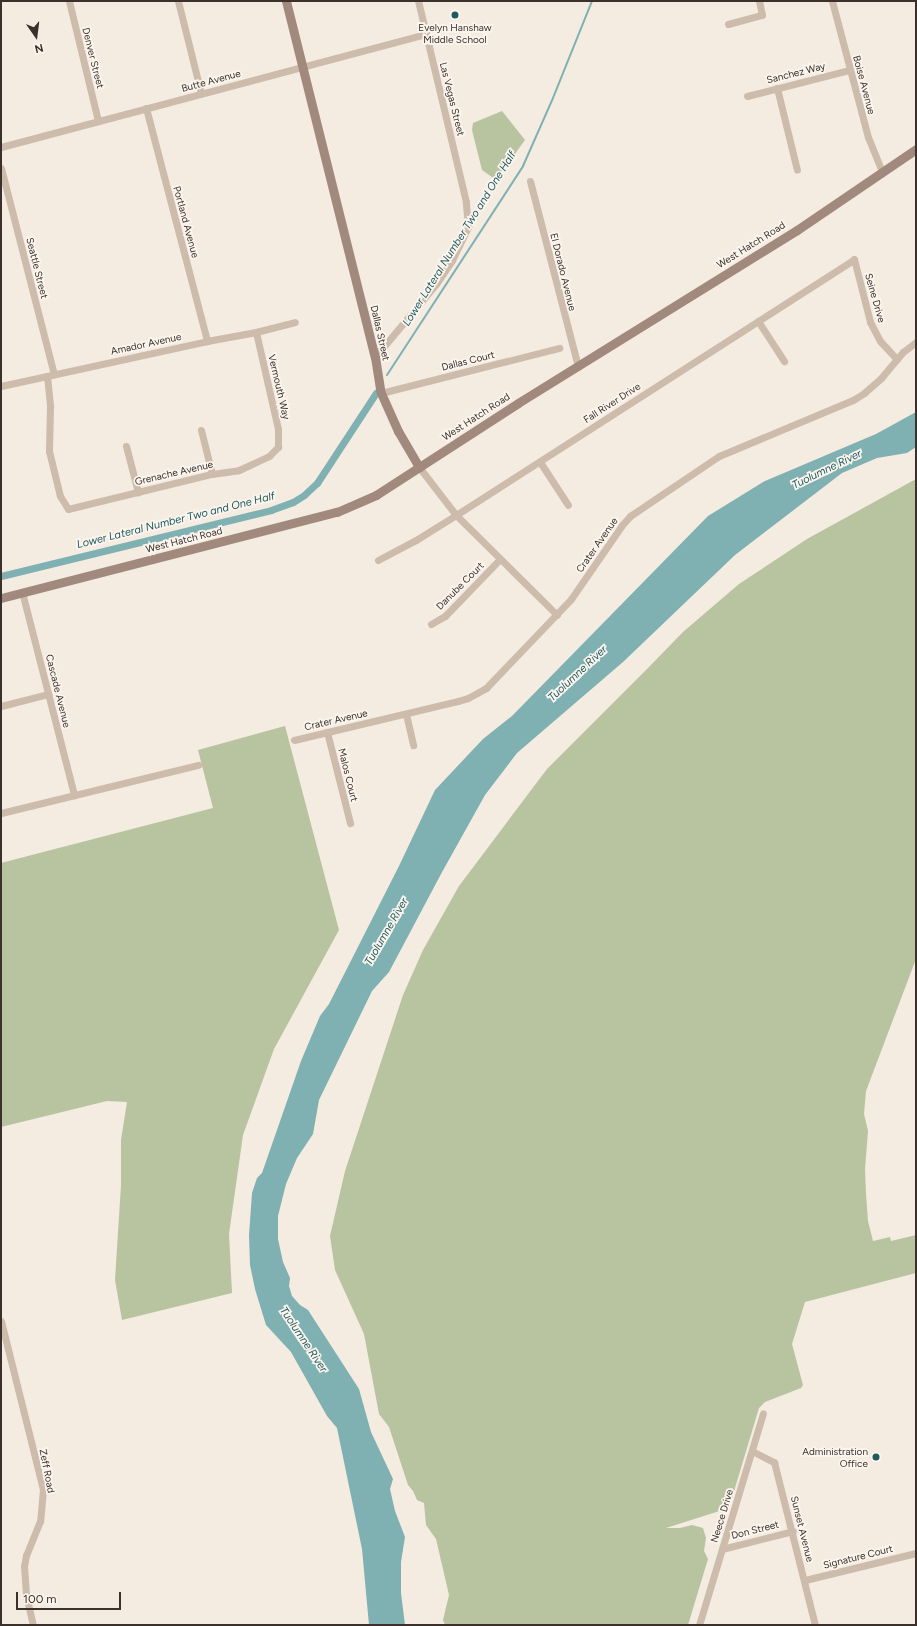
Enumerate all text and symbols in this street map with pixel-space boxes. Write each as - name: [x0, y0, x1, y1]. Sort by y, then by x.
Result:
- marker: Evelyn Hanshaw Middle School: [450, 10, 460, 20]
- north arrow: [16, 16, 56, 56]
- place label: Evelyn Hanshaw Middle School: [418, 21, 492, 44]
- street label: Denver Street: [80, 26, 106, 90]
- text: N: [33, 41, 45, 55]
- street label: Boise Avenue: [850, 54, 878, 116]
- street label: Sanchez Way: [765, 60, 827, 86]
- street label: Las Vegas Street: [437, 61, 467, 137]
- street label: Butte Avenue: [180, 67, 242, 95]
- water label: Lower Lateral Number Two and One Half: [400, 149, 520, 329]
- street label: Portland Avenue: [171, 185, 201, 259]
- street label: West Hatch Road: [715, 219, 787, 271]
- street label: El Dorado Avenue: [548, 232, 578, 312]
- street label: Seattle Street: [24, 236, 50, 300]
- street label: Seine Drive: [862, 272, 888, 324]
- street label: Dallas Street: [368, 304, 392, 362]
- street label: Amador Avenue: [110, 331, 182, 357]
- street label: Dallas Court: [440, 349, 496, 373]
- street label: Vermouth Way: [266, 353, 292, 421]
- street label: Fall River Drive: [581, 380, 643, 426]
- street label: West Hatch Road: [440, 391, 512, 443]
- water label: Tuolumne River: [790, 447, 864, 493]
- street label: Grenache Avenue: [134, 458, 214, 488]
- water label: Lower Lateral Number Two and One Half: [76, 490, 276, 552]
- street label: Crater Avenue: [574, 515, 620, 575]
- street label: West Hatch Road: [145, 525, 223, 555]
- street label: Danube Court: [434, 560, 486, 612]
- water label: Tuolumne River: [546, 643, 610, 705]
- street label: Cascade Avenue: [43, 653, 73, 729]
- street label: Crater Avenue: [303, 707, 369, 733]
- street label: Malos Court: [336, 747, 360, 803]
- water label: Tuolumne River: [362, 896, 412, 968]
- water label: Tuolumne River: [276, 1305, 330, 1375]
- place label: Administration Office: [802, 1445, 868, 1468]
- street label: Zeff Road: [37, 1448, 57, 1494]
- marker: Administration Office: [871, 1452, 881, 1462]
- street label: Neece Drive: [708, 1488, 736, 1544]
- street label: Sunset Avenue: [788, 1495, 816, 1563]
- street label: Don Street: [730, 1518, 780, 1542]
- street label: Signature Court: [822, 1543, 894, 1571]
- scale bar: [18, 1584, 123, 1610]
- text: 100 m: [23, 1592, 57, 1606]

